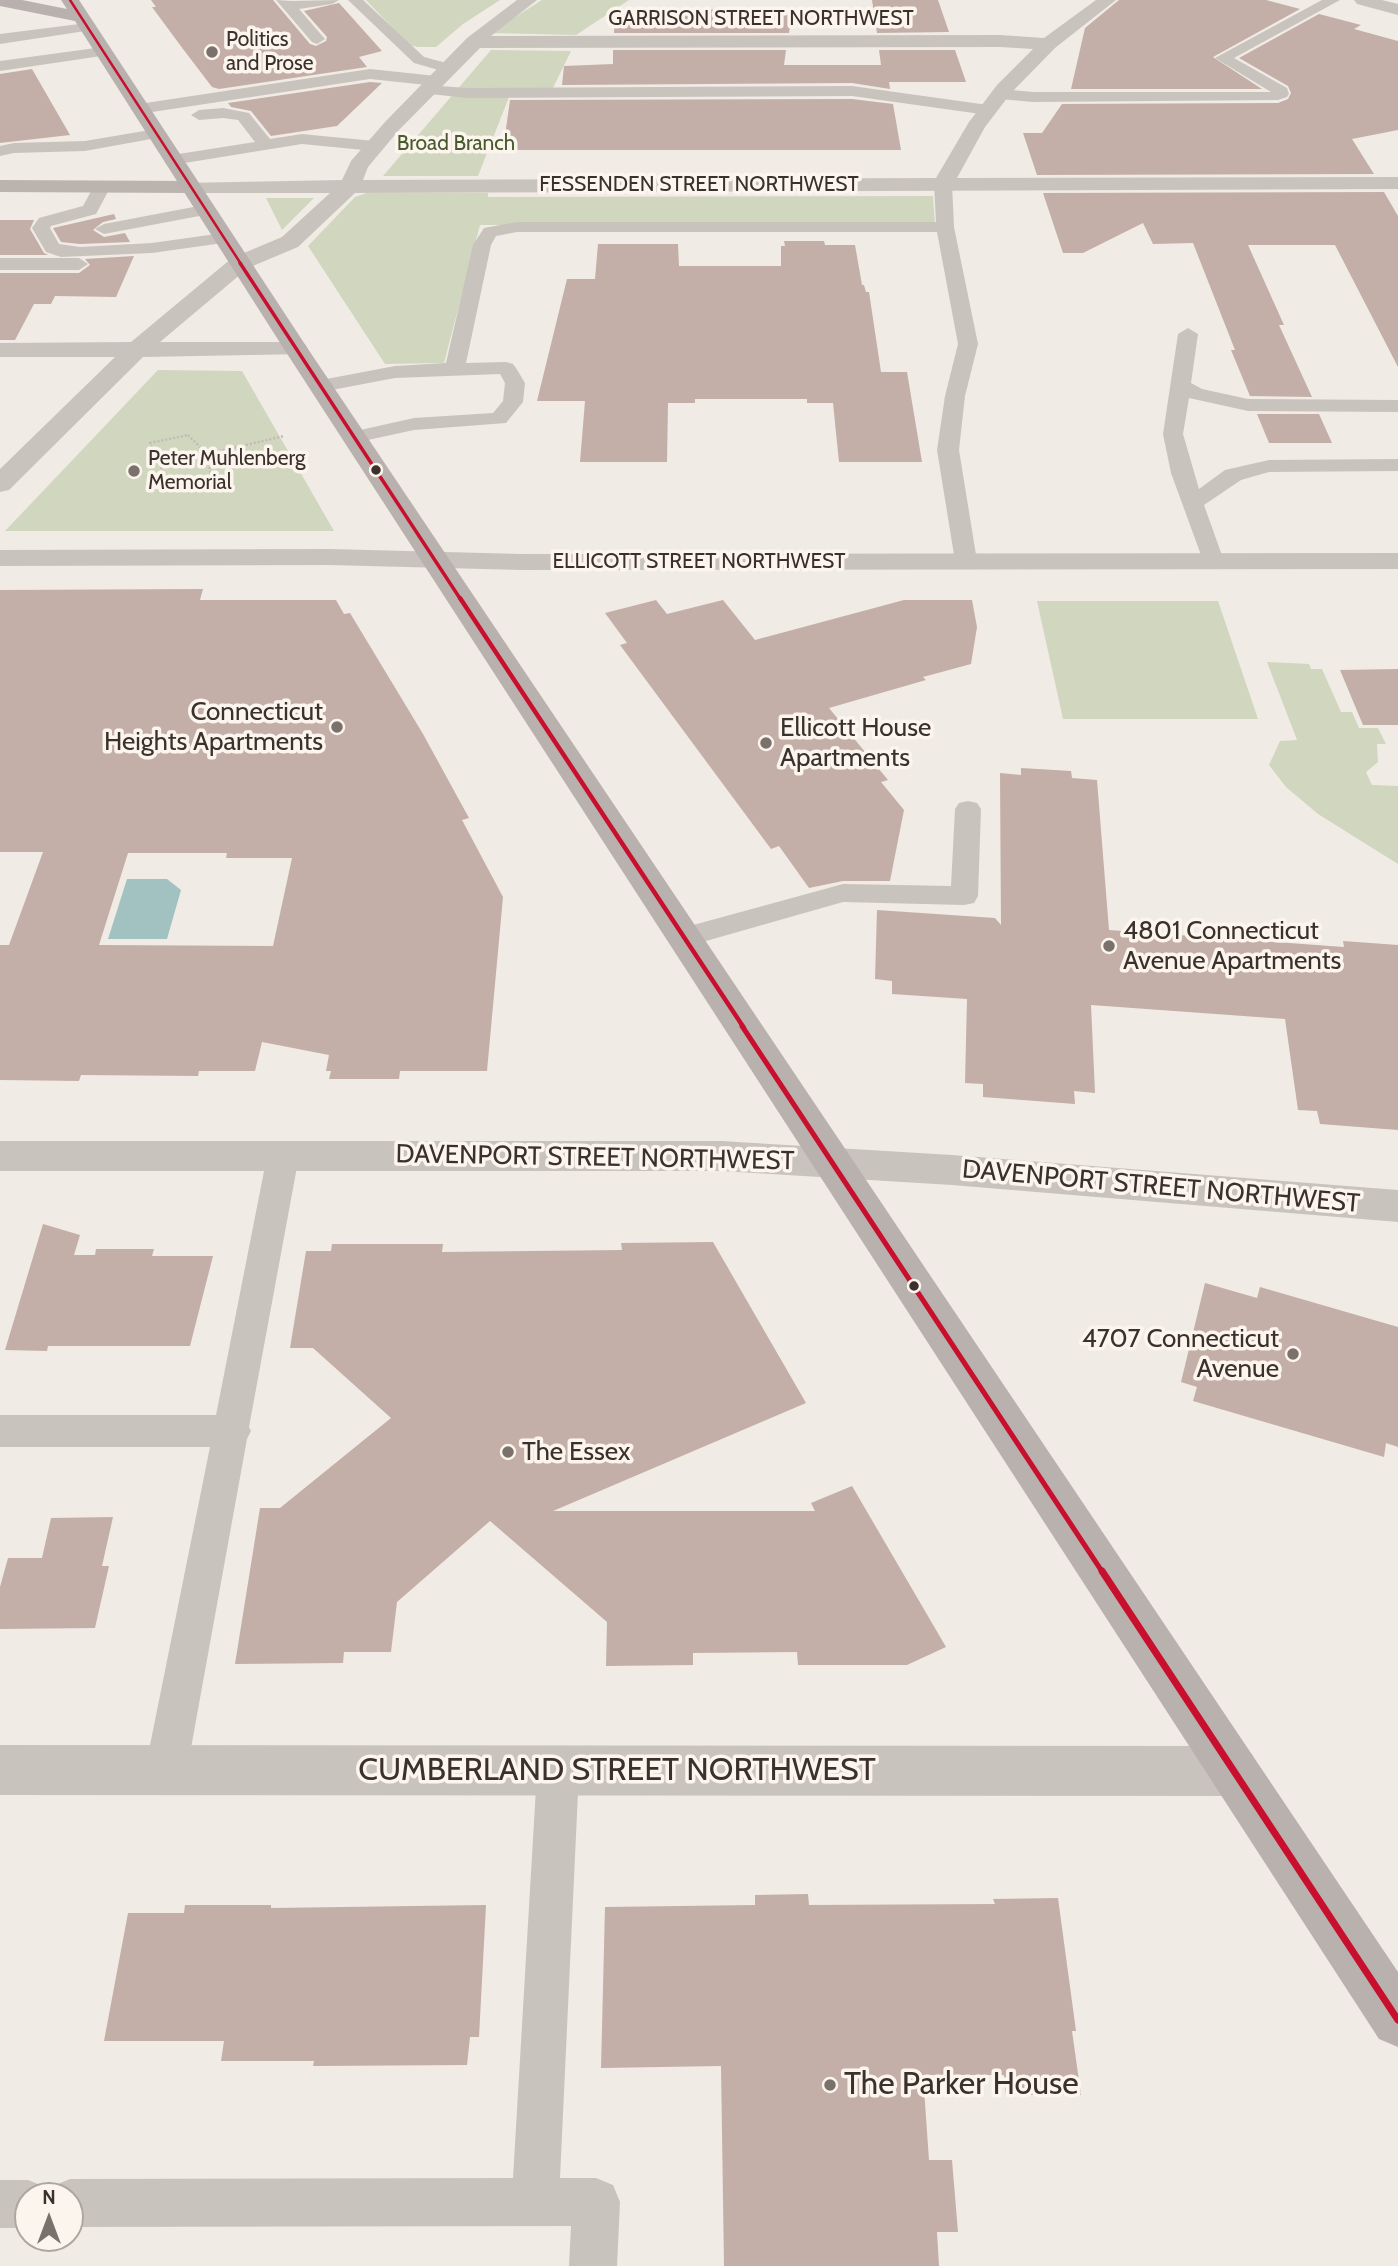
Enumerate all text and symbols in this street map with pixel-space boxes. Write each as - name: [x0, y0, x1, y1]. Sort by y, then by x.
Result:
- street label: GARRISON STREET NORTHWEST: [608, 6, 914, 32]
- place label: Politics and Prose: [226, 27, 313, 77]
- marker: Politics and Prose: [204, 44, 220, 60]
- park label: Broad Branch: [397, 131, 515, 157]
- street label: FESSENDEN STREET NORTHWEST: [539, 172, 859, 198]
- place label: Peter Muhlenberg Memorial: [148, 446, 305, 496]
- marker: Peter Muhlenberg Memorial: [126, 463, 142, 479]
- unlabelled marker: [369, 463, 383, 477]
- street label: ELLICOTT STREET NORTHWEST: [552, 549, 846, 575]
- place label: Connecticut Heights Apartments: [104, 696, 323, 758]
- place label: Ellicott House Apartments: [780, 712, 931, 774]
- marker: Connecticut Heights Apartments: [329, 719, 345, 735]
- marker: Ellicott House Apartments: [758, 735, 774, 751]
- place label: 4801 Connecticut Avenue Apartments: [1123, 915, 1341, 976]
- marker: 4801 Connecticut Avenue Apartments: [1101, 938, 1117, 954]
- street label: DAVENPORT STREET NORTHWEST: [395, 1139, 795, 1177]
- street label: DAVENPORT STREET NORTHWEST: [961, 1154, 1361, 1220]
- unlabelled marker: [907, 1279, 921, 1293]
- place label: 4707 Connecticut Avenue: [1082, 1323, 1279, 1384]
- marker: 4707 Connecticut Avenue: [1285, 1346, 1301, 1362]
- place label: The Essex: [522, 1436, 630, 1468]
- marker: The Essex: [500, 1444, 516, 1460]
- street label: CUMBERLAND STREET NORTHWEST: [358, 1752, 876, 1790]
- place label: The Parker House: [844, 2066, 1079, 2104]
- marker: The Parker House: [822, 2077, 838, 2093]
- north arrow: [14, 2182, 84, 2252]
- text: N: [42, 2186, 56, 2209]

